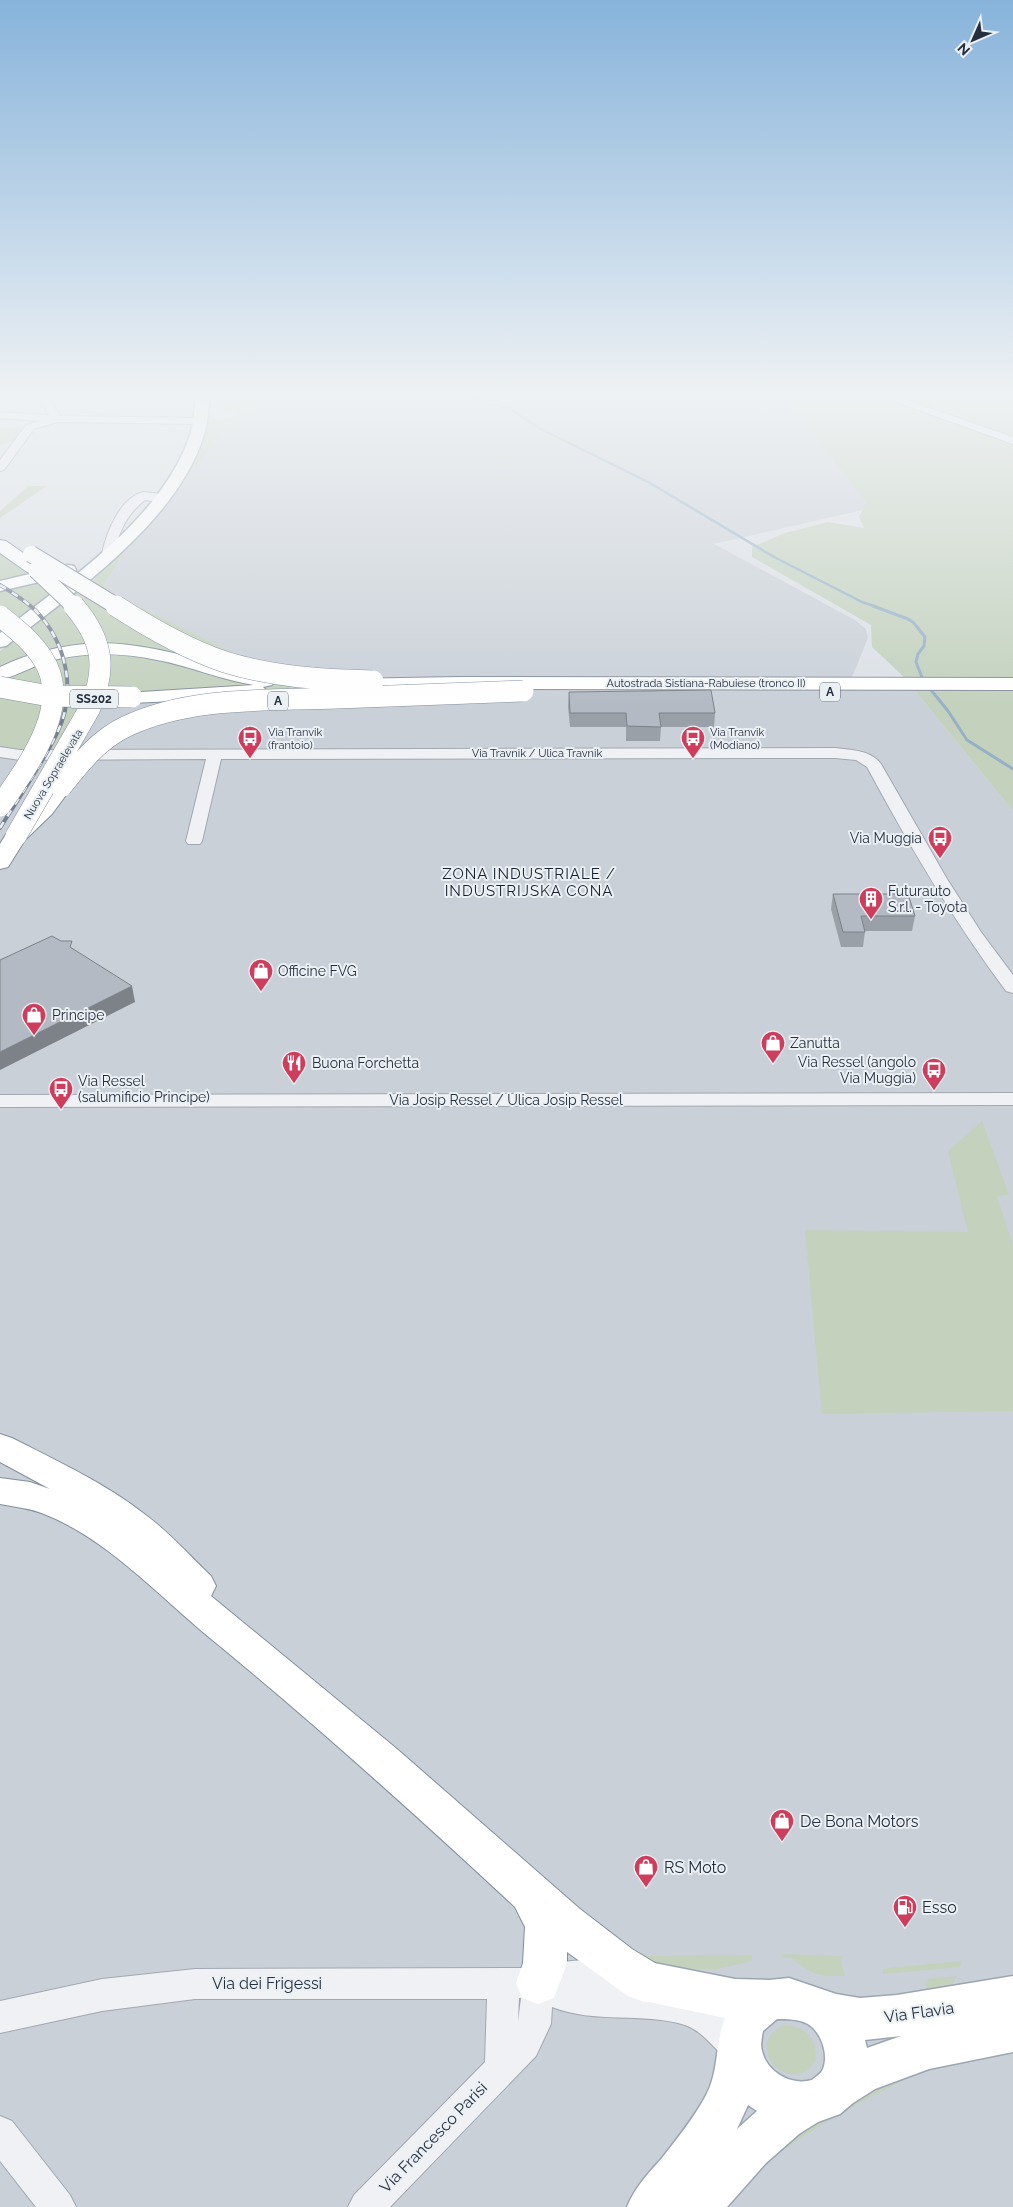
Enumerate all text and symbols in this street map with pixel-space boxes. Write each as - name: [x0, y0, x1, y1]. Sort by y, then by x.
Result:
- north arrow: [948, 15, 998, 65]
- text: N: [954, 40, 973, 59]
- street label: Autostrada Sistiana-Rabuiese (tronco II): [607, 677, 805, 690]
- road number: A: [820, 682, 840, 702]
- road number: SS202: [70, 690, 118, 709]
- road number: A: [268, 691, 288, 710]
- bus stop icon: Via Tranvik (frantoio): [237, 725, 263, 759]
- bus stop icon: Via Tranvik (Modiano): [680, 725, 706, 759]
- place label: Via Tranvik (frantoio): [268, 726, 322, 752]
- place label: Via Tranvik (Modiano): [710, 726, 764, 752]
- street label: Nuova Sopraelevata: [21, 727, 85, 822]
- street label: Via Travnik / Ulica Travnik: [472, 747, 602, 760]
- bus stop icon: Via Muggia: [927, 825, 953, 859]
- place label: Via Muggia: [850, 830, 922, 846]
- district label: ZONA INDUSTRIALE / INDUSTRIJSKA CONA: [442, 865, 616, 900]
- place label: Futurauto S.r.l. - Toyota: [888, 883, 967, 915]
- building icon: Futurauto S.r.l. - Toyota: [858, 886, 884, 920]
- shop icon: Officine FVG: [248, 958, 274, 992]
- place label: Officine FVG: [278, 963, 357, 979]
- shop icon: Principe: [21, 1002, 47, 1036]
- place label: Principe: [52, 1007, 104, 1023]
- shop icon: Zanutta: [760, 1030, 786, 1064]
- place label: Zanutta: [790, 1035, 840, 1051]
- restaurant icon: Buona Forchetta: [281, 1050, 307, 1084]
- place label: Via Ressel (angolo Via Muggia): [798, 1054, 916, 1086]
- place label: Buona Forchetta: [312, 1055, 419, 1071]
- bus stop icon: Via Ressel (angolo Via Muggia): [921, 1057, 947, 1091]
- place label: Via Ressel (salumificio Principe): [78, 1073, 210, 1105]
- bus stop icon: Via Ressel (salumificio Principe): [48, 1076, 74, 1110]
- street label: Via Josip Ressel / Ulica Josip Ressel: [389, 1092, 623, 1108]
- shop icon: De Bona Motors: [769, 1808, 795, 1842]
- place label: De Bona Motors: [800, 1812, 919, 1831]
- shop icon: RS Moto: [633, 1854, 659, 1888]
- place label: RS Moto: [664, 1858, 726, 1877]
- fuel station icon: Esso: [892, 1894, 918, 1928]
- place label: Esso: [922, 1898, 957, 1917]
- street label: Via dei Frigessi: [212, 1974, 322, 1993]
- street label: Via Flavia: [883, 1998, 955, 2027]
- street label: Via Francesco Parisi: [376, 2078, 491, 2197]

